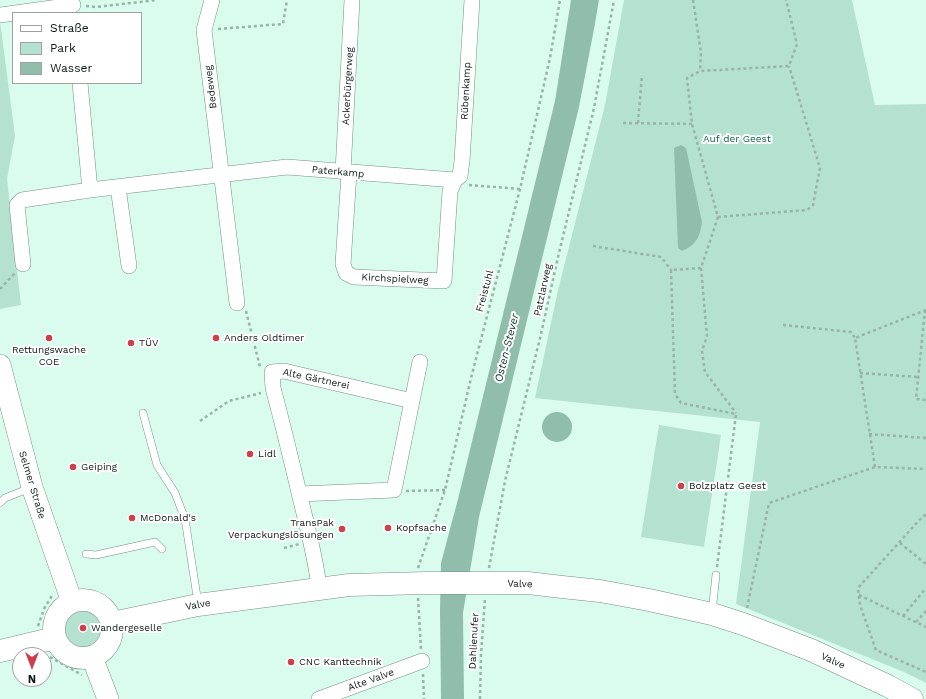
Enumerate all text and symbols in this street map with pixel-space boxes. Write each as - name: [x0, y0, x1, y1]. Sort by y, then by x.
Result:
- legend: [12, 12, 142, 84]
- text: Straße: [50, 21, 89, 35]
- text: Park: [50, 41, 76, 55]
- street label: Ackerbürgerweg: [340, 47, 356, 125]
- text: Wasser: [50, 61, 92, 75]
- street label: Rübenkamp: [458, 62, 474, 120]
- street label: Bedeweg: [202, 65, 220, 109]
- park label: Auf der Geest: [703, 133, 771, 145]
- street label: Paterkamp: [311, 164, 365, 180]
- street label: Patzlarweg: [532, 263, 554, 317]
- street label: Freistuhl: [474, 269, 496, 313]
- street label: Kirchspielweg: [361, 271, 429, 287]
- water label: Osten-Stever: [492, 312, 522, 384]
- place label: Anders Oldtimer: [224, 332, 304, 344]
- marker: Rettungswache COE: [44, 333, 54, 343]
- marker: Anders Oldtimer: [211, 333, 221, 343]
- place label: TÜV: [139, 337, 159, 349]
- marker: TÜV: [126, 338, 136, 348]
- place label: Rettungswache COE: [12, 344, 86, 368]
- street label: Alte Gärtnerei: [281, 366, 351, 392]
- place label: Lidl: [258, 448, 276, 460]
- marker: Lidl: [245, 449, 255, 459]
- street label: Selmer Straße: [16, 450, 48, 520]
- place label: Geiping: [81, 461, 117, 473]
- marker: Geiping: [68, 462, 78, 472]
- place label: Bolzplatz Geest: [689, 480, 766, 492]
- marker: Bolzplatz Geest: [676, 481, 686, 491]
- place label: McDonald's: [140, 512, 196, 524]
- marker: McDonald's: [127, 513, 137, 523]
- place label: TransPak Verpackungslösungen: [228, 517, 334, 540]
- place label: Kopfsache: [396, 522, 447, 534]
- marker: Kopfsache: [383, 523, 393, 533]
- marker: TransPak Verpackungslösungen: [337, 524, 347, 534]
- street label: Valve: [507, 578, 533, 590]
- street label: Valve: [184, 597, 212, 613]
- street label: Dahlienufer: [467, 612, 481, 670]
- place label: Wandergeselle: [91, 622, 162, 634]
- marker: Wandergeselle: [78, 623, 88, 633]
- north arrow: [12, 647, 52, 687]
- street label: Valve: [819, 650, 847, 672]
- place label: CNC Kanttechnik: [299, 656, 381, 668]
- marker: CNC Kanttechnik: [286, 657, 296, 667]
- street label: Alte Valve: [346, 666, 396, 694]
- text: N: [28, 672, 36, 685]

